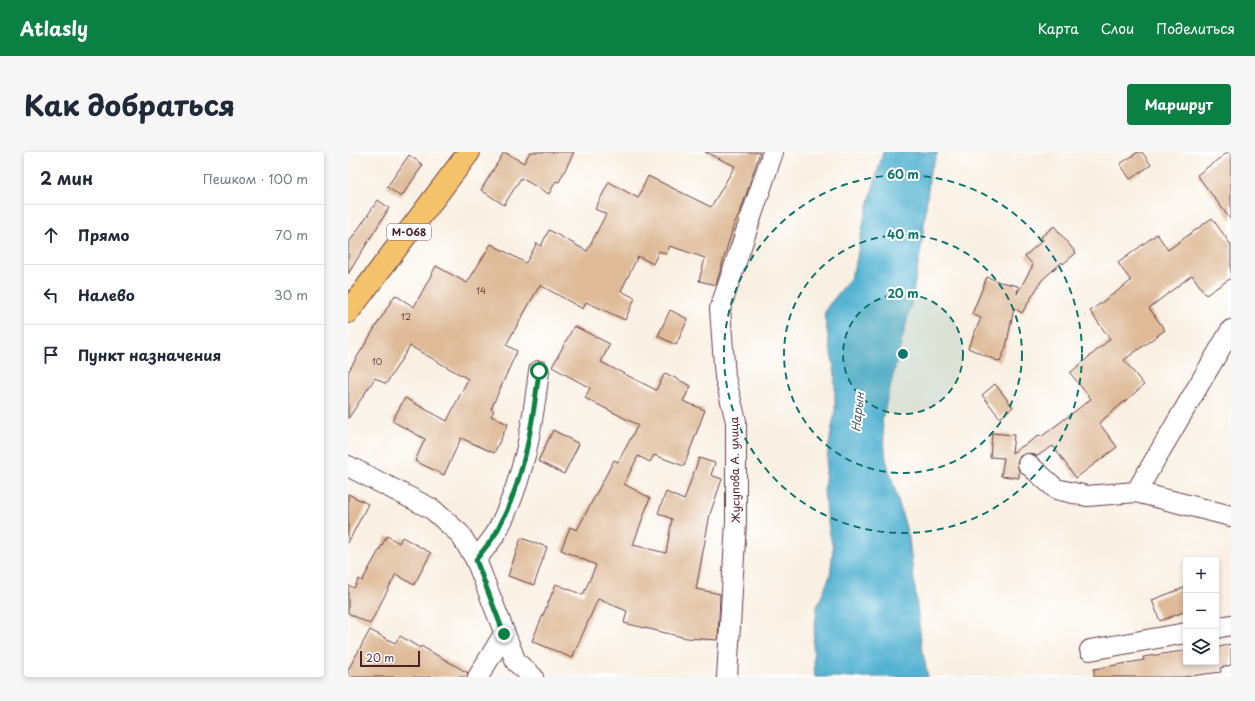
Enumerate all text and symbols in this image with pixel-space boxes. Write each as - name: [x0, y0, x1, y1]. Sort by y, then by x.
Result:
- text: Atlasly: [20, 14, 88, 42]
- text: Карта: [1038, 18, 1079, 39]
- text: Слои: [1101, 18, 1134, 39]
- text: Поделиться: [1156, 18, 1235, 39]
- text: Как добраться: [24, 83, 235, 126]
- button: Маршрут: [1127, 84, 1231, 125]
- text: 2 мин: [40, 165, 93, 191]
- text: 60 m: [887, 165, 919, 183]
- text: Пешком · 100 m: [203, 169, 308, 188]
- text: Прямо: [78, 223, 129, 246]
- icon: ahead: [40, 224, 62, 246]
- road number: М-068: [387, 224, 431, 240]
- text: 70 m: [275, 225, 308, 244]
- text: 40 m: [887, 225, 919, 243]
- text: Налево: [78, 283, 135, 306]
- house number: 14: [476, 283, 486, 297]
- icon: left: [40, 284, 62, 306]
- text: 20 m: [887, 284, 919, 302]
- text: 30 m: [274, 285, 308, 304]
- house number: 12: [401, 309, 411, 323]
- text: Пункт назначения: [78, 343, 221, 366]
- icon: arrive: [40, 344, 62, 366]
- centre of rings: [896, 347, 910, 361]
- house number: 10: [372, 354, 383, 368]
- route start: [530, 362, 548, 380]
- water label: Нарын: [846, 390, 868, 433]
- street label: Жусупова А. улица: [725, 417, 744, 523]
- map controls: [1183, 557, 1219, 665]
- button: +: [1183, 557, 1219, 593]
- button: −: [1183, 593, 1219, 629]
- route end: [495, 625, 513, 643]
- button: layers: [1183, 629, 1219, 665]
- scale bar: [360, 649, 420, 668]
- text: 20 m: [366, 649, 394, 666]

